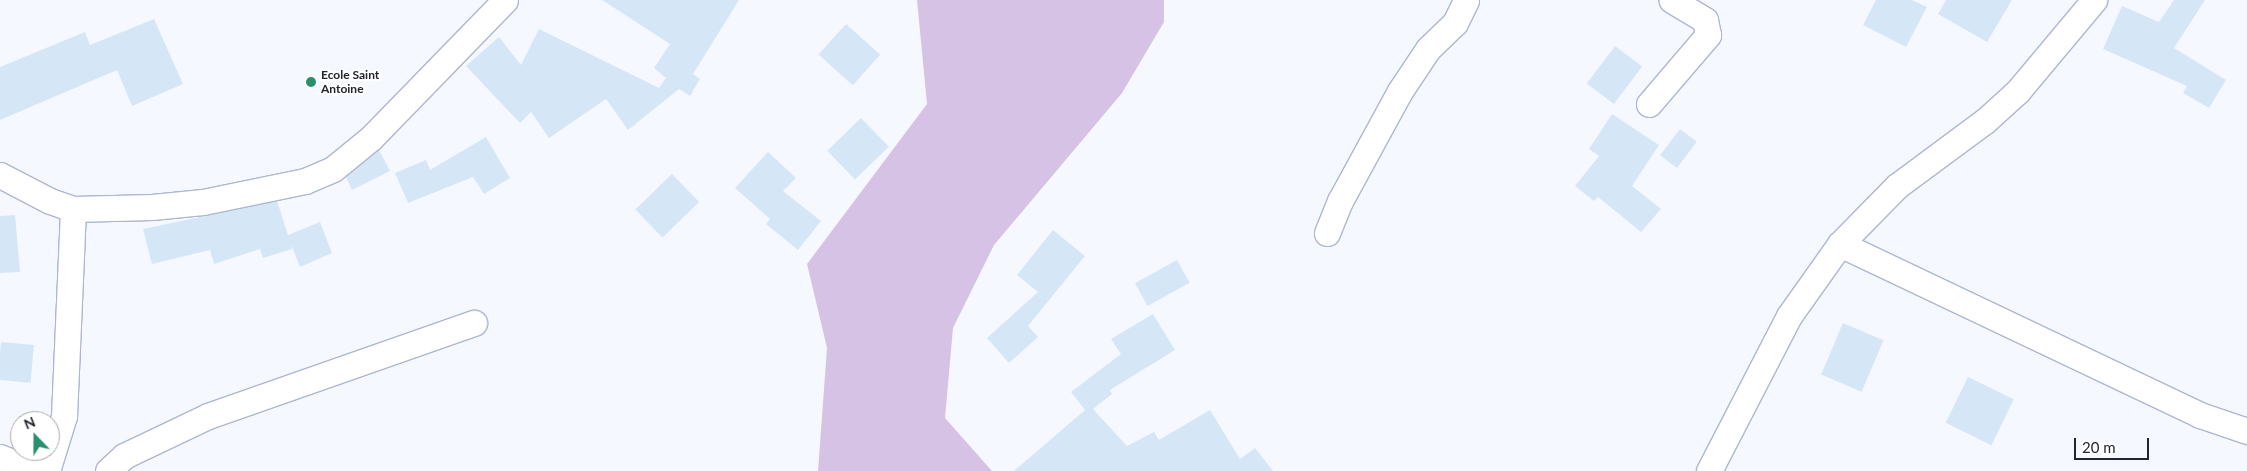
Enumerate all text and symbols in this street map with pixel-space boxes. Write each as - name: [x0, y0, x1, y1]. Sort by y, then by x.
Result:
- place label: Ecole Saint Antoine: [321, 68, 379, 96]
- marker: Ecole Saint Antoine: [305, 76, 317, 88]
- north arrow: [10, 411, 60, 461]
- text: N: [21, 413, 38, 432]
- scale bar: [2077, 428, 2152, 460]
- text: 20 m: [2082, 438, 2116, 456]

